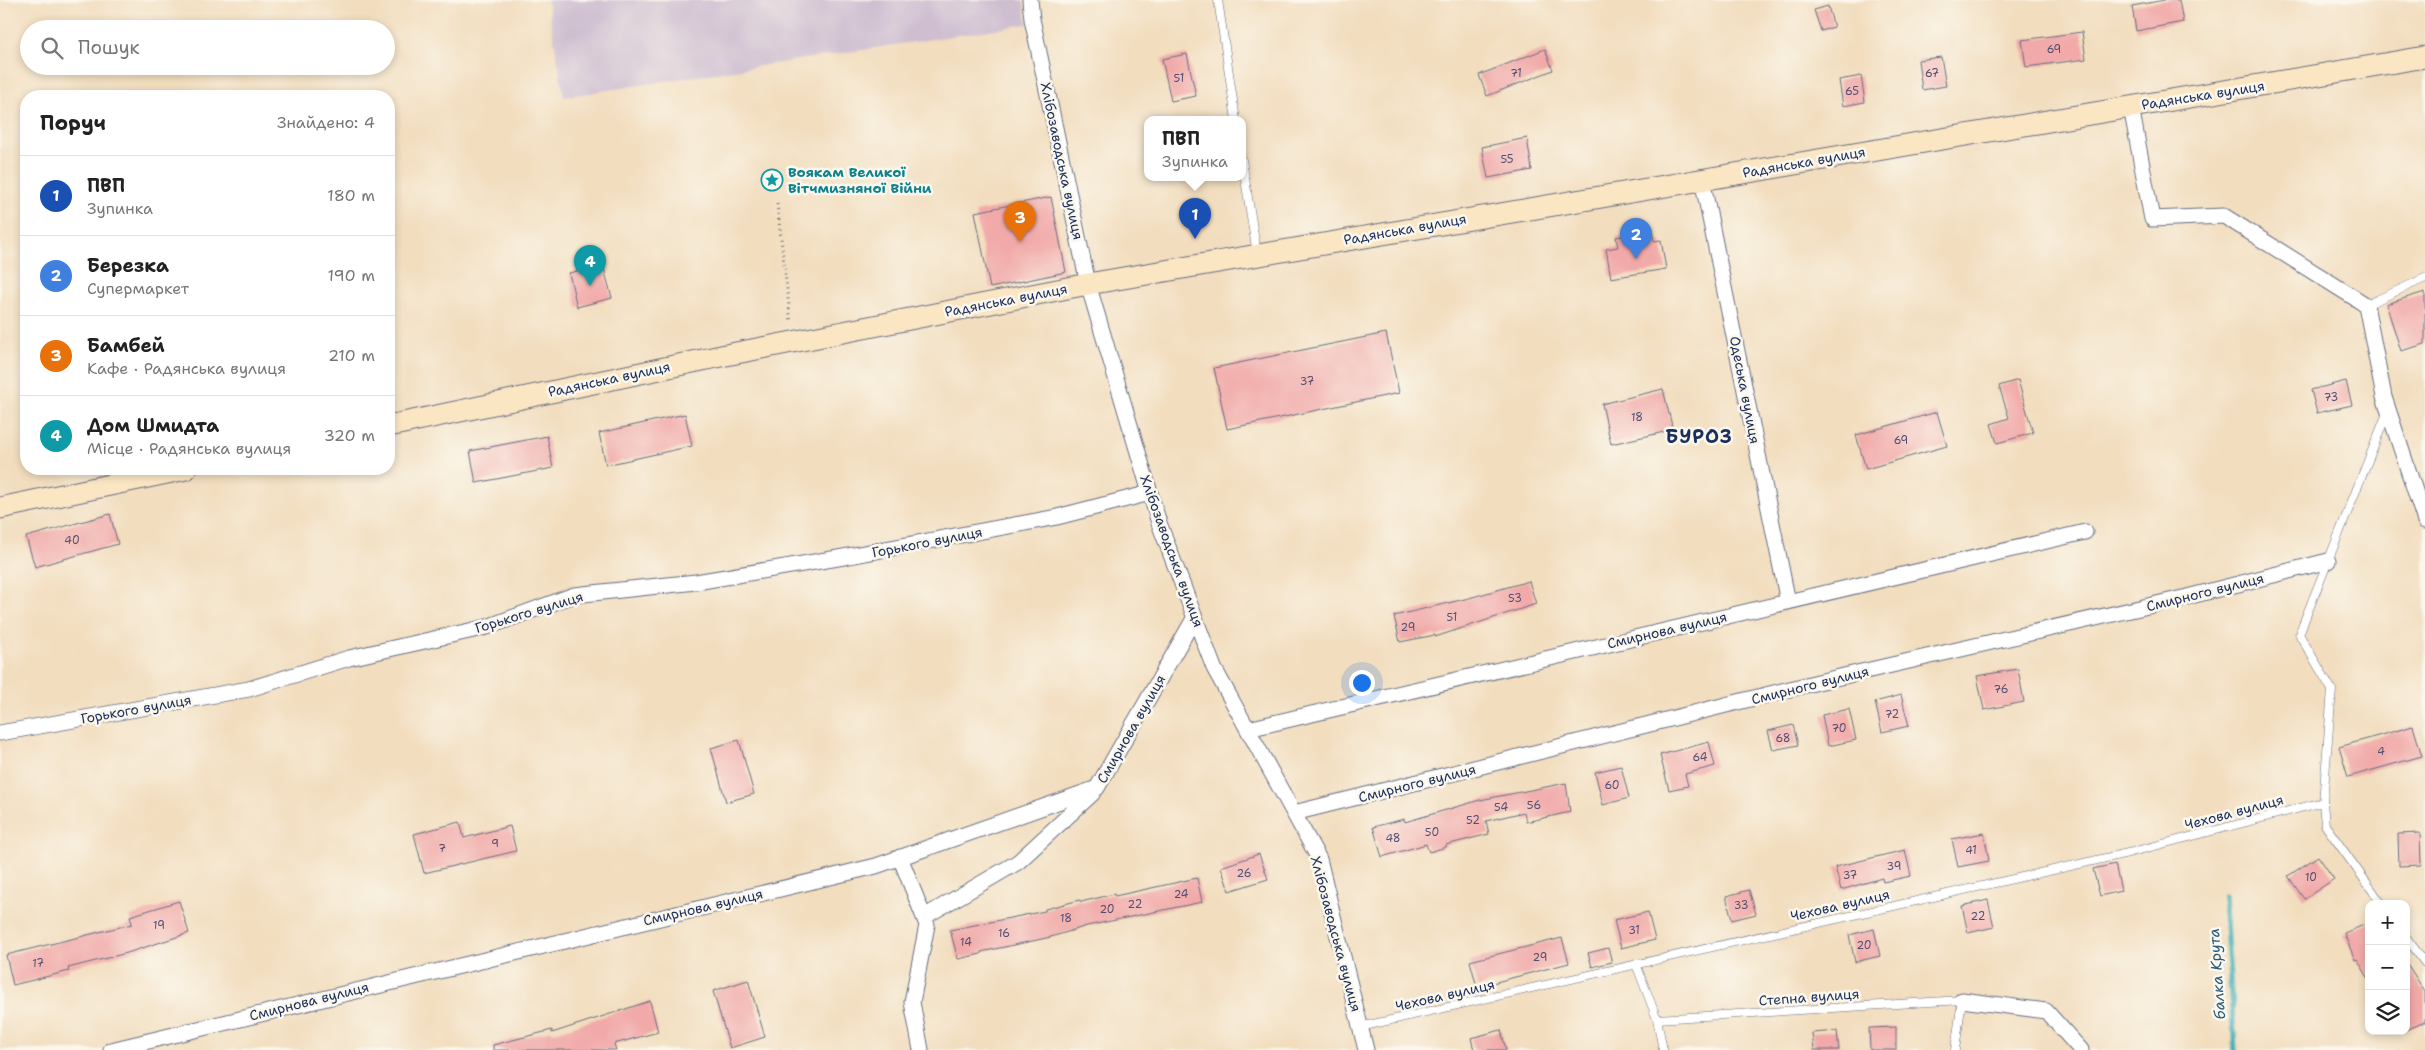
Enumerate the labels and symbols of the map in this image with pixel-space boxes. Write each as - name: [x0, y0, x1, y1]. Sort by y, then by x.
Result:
- house number: 69: [2047, 42, 2061, 57]
- house number: 71: [1510, 66, 1522, 81]
- house number: 67: [1925, 66, 1939, 81]
- house number: 51: [1174, 71, 1184, 86]
- street label: Радянська вулиця: [2140, 76, 2266, 114]
- street label: Хлібозаводська вулиця: [1037, 81, 1087, 241]
- house number: 65: [1845, 84, 1859, 99]
- street label: Радянська вулиця: [1741, 142, 1867, 182]
- house number: 55: [1500, 152, 1514, 167]
- place label: Воякам Великої Вітчмизняної Війни: [788, 163, 932, 197]
- place icon: Воякам Великої Вітчмизняної Війни: [760, 168, 784, 192]
- pin: 1: [1179, 198, 1211, 239]
- pin: 3: [1004, 201, 1036, 242]
- street label: Радянська вулиця: [1342, 209, 1468, 249]
- pin: 2: [1620, 218, 1652, 259]
- pin: 4: [574, 245, 606, 286]
- street label: Радянська вулиця: [943, 279, 1069, 321]
- street label: Одеська вулиця: [1726, 335, 1764, 445]
- street label: Радянська вулиця: [546, 357, 672, 401]
- house number: 37: [1300, 374, 1315, 389]
- house number: 73: [2324, 390, 2338, 405]
- house number: 18: [1631, 410, 1643, 425]
- district label: БУРОЗ: [1666, 424, 1733, 449]
- house number: 69: [1894, 433, 1908, 448]
- street label: Хлібозаводська вулиця: [1136, 473, 1208, 629]
- street label: Горького вулиця: [870, 522, 984, 562]
- house number: 40: [64, 533, 80, 548]
- street label: Смирного вулиця: [2144, 569, 2266, 615]
- street label: Горького вулиця: [473, 587, 585, 637]
- house number: 53: [1508, 591, 1522, 606]
- street label: Смирнова вулиця: [1605, 607, 1729, 653]
- house number: 51: [1447, 610, 1457, 625]
- house number: 29: [1401, 620, 1415, 635]
- street label: Смирного вулиця: [1749, 662, 1871, 708]
- your location: [1349, 670, 1375, 696]
- street label: Смирнова вулиця: [1093, 671, 1169, 787]
- house number: 76: [1994, 682, 2008, 697]
- street label: Горького вулиця: [79, 690, 193, 728]
- house number: 72: [1885, 707, 1899, 722]
- house number: 70: [1831, 721, 1847, 736]
- house number: 68: [1776, 731, 1790, 746]
- house number: 4: [2377, 744, 2385, 759]
- house number: 64: [1692, 750, 1708, 765]
- street label: Смирного вулиця: [1356, 760, 1478, 806]
- house number: 60: [1604, 778, 1620, 793]
- street label: Чехова вулиця: [2183, 790, 2285, 834]
- house number: 56: [1527, 798, 1541, 813]
- house number: 54: [1494, 800, 1508, 815]
- house number: 52: [1466, 813, 1480, 828]
- house number: 50: [1425, 825, 1439, 840]
- house number: 48: [1385, 831, 1401, 846]
- house number: 9: [491, 836, 499, 851]
- house number: 7: [438, 841, 446, 856]
- house number: 41: [1965, 843, 1977, 858]
- street label: Хлібозаводська вулиця: [1307, 854, 1365, 1014]
- house number: 39: [1887, 859, 1901, 874]
- house number: 26: [1237, 866, 1251, 881]
- house number: 37: [1843, 868, 1858, 883]
- house number: 10: [2305, 870, 2317, 885]
- street label: Смирнова вулиця: [641, 884, 765, 930]
- street label: Чехова вулиця: [1789, 885, 1891, 925]
- house number: 24: [1174, 887, 1189, 902]
- house number: 22: [1128, 897, 1142, 912]
- house number: 33: [1734, 898, 1748, 913]
- house number: 20: [1099, 902, 1115, 917]
- house number: 22: [1971, 909, 1985, 924]
- house number: 18: [1060, 911, 1072, 926]
- house number: 19: [153, 918, 165, 933]
- house number: 31: [1628, 923, 1640, 938]
- house number: 16: [998, 926, 1010, 941]
- water label: балка Крута: [2204, 928, 2230, 1020]
- house number: 14: [960, 935, 972, 950]
- house number: 20: [1856, 938, 1872, 953]
- house number: 29: [1533, 950, 1547, 965]
- house number: 17: [32, 956, 44, 971]
- street label: Чехова вулиця: [1394, 975, 1496, 1015]
- street label: Смирнова вулиця: [247, 977, 371, 1025]
- street label: Степна вулиця: [1758, 985, 1860, 1009]

